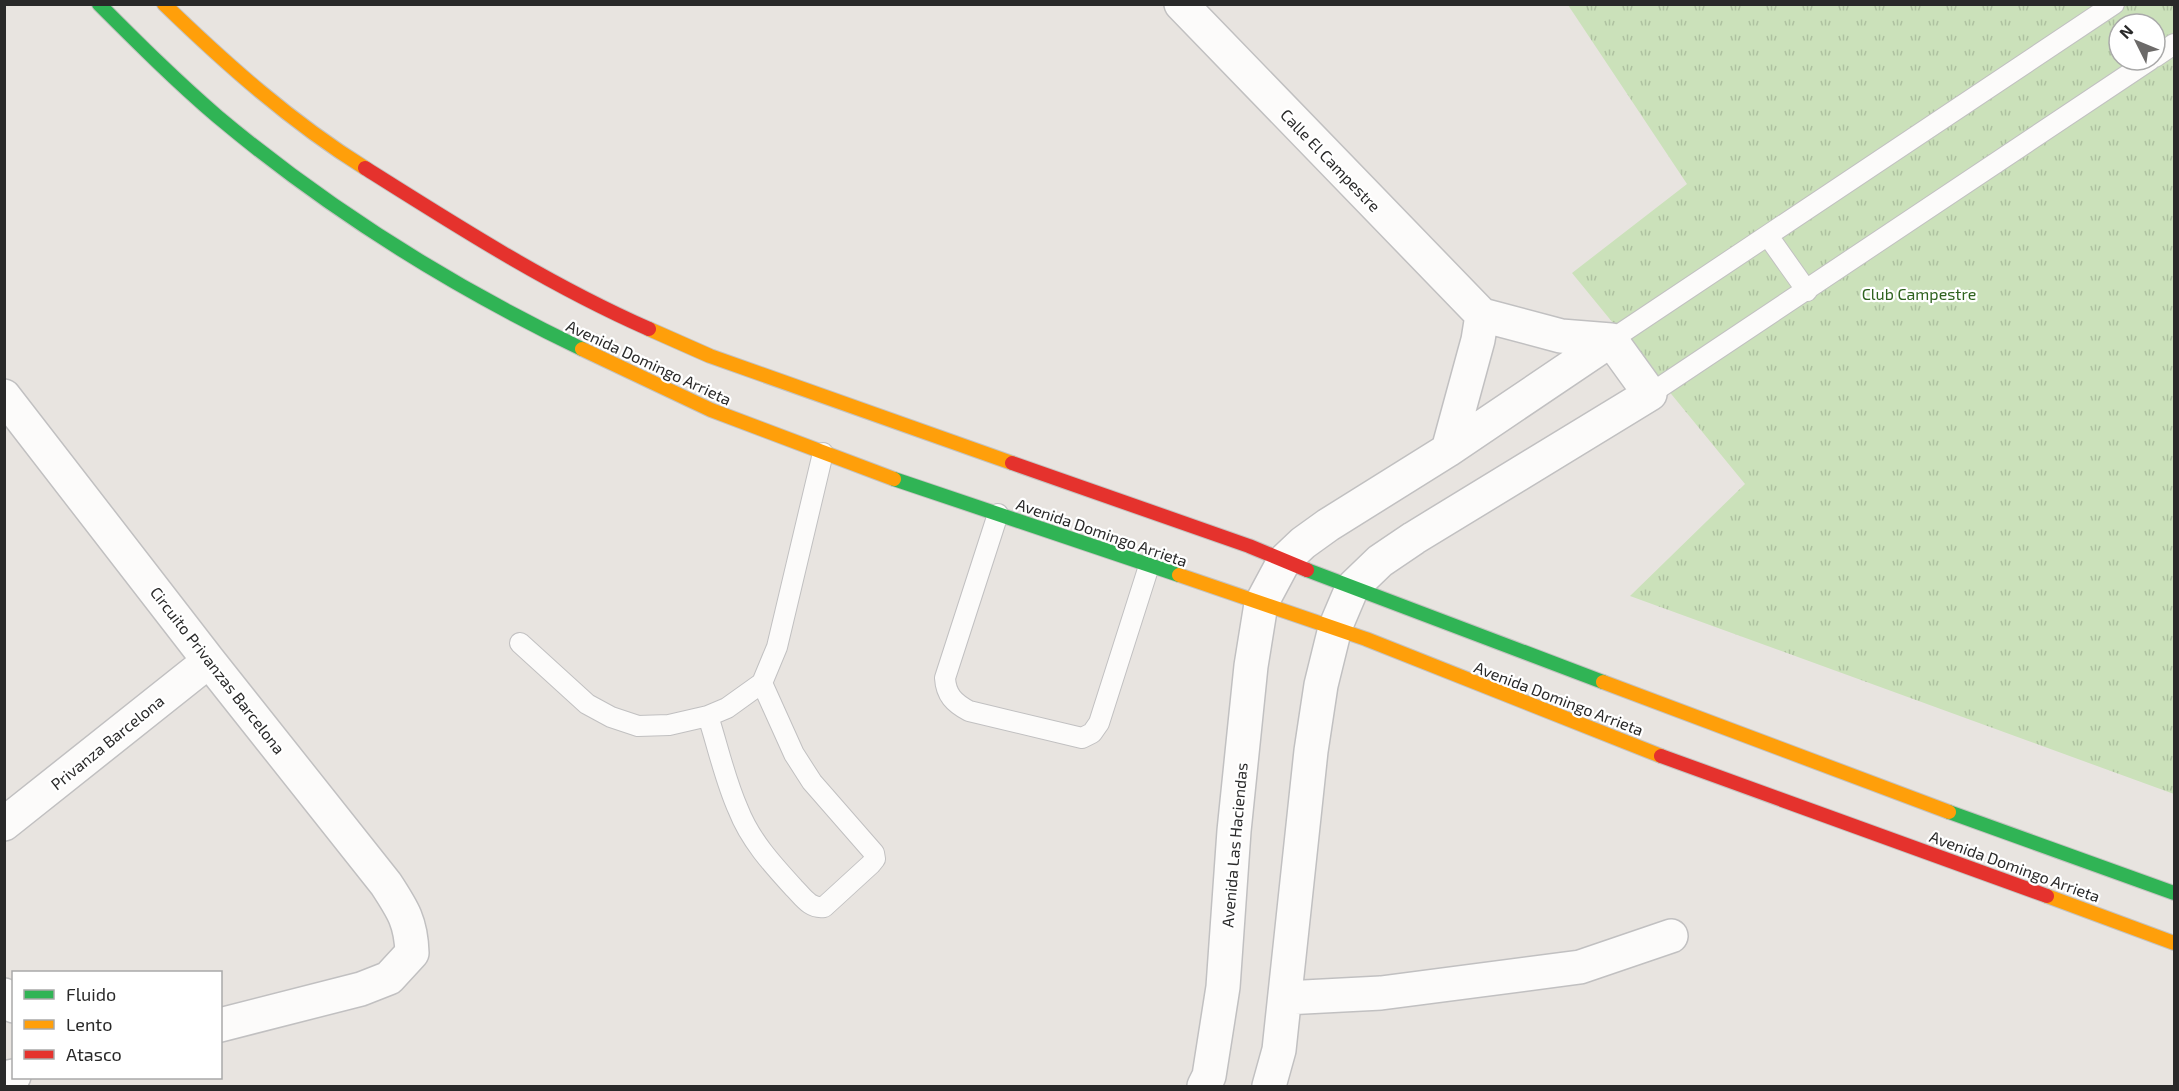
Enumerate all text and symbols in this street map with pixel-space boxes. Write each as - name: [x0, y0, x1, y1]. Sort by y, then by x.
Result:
- north arrow: [2107, 12, 2167, 72]
- text: N: [2115, 21, 2137, 42]
- street label: Calle El Campestre: [1277, 105, 1385, 215]
- park label: Club Campestre: [1862, 284, 1976, 303]
- street label: Avenida Domingo Arrieta: [564, 315, 734, 409]
- street label: Avenida Domingo Arrieta: [1014, 494, 1190, 570]
- street label: Circuito Privanzas Barcelona: [147, 583, 289, 757]
- street label: Avenida Domingo Arrieta: [1472, 657, 1646, 739]
- street label: Privanza Barcelona: [47, 691, 167, 793]
- street label: Avenida Las Haciendas: [1217, 762, 1251, 928]
- street label: Avenida Domingo Arrieta: [1927, 826, 2103, 906]
- legend: [12, 971, 222, 1079]
- text: Fluido: [66, 983, 116, 1005]
- text: Lento: [66, 1013, 112, 1035]
- text: Atasco: [66, 1043, 122, 1065]

